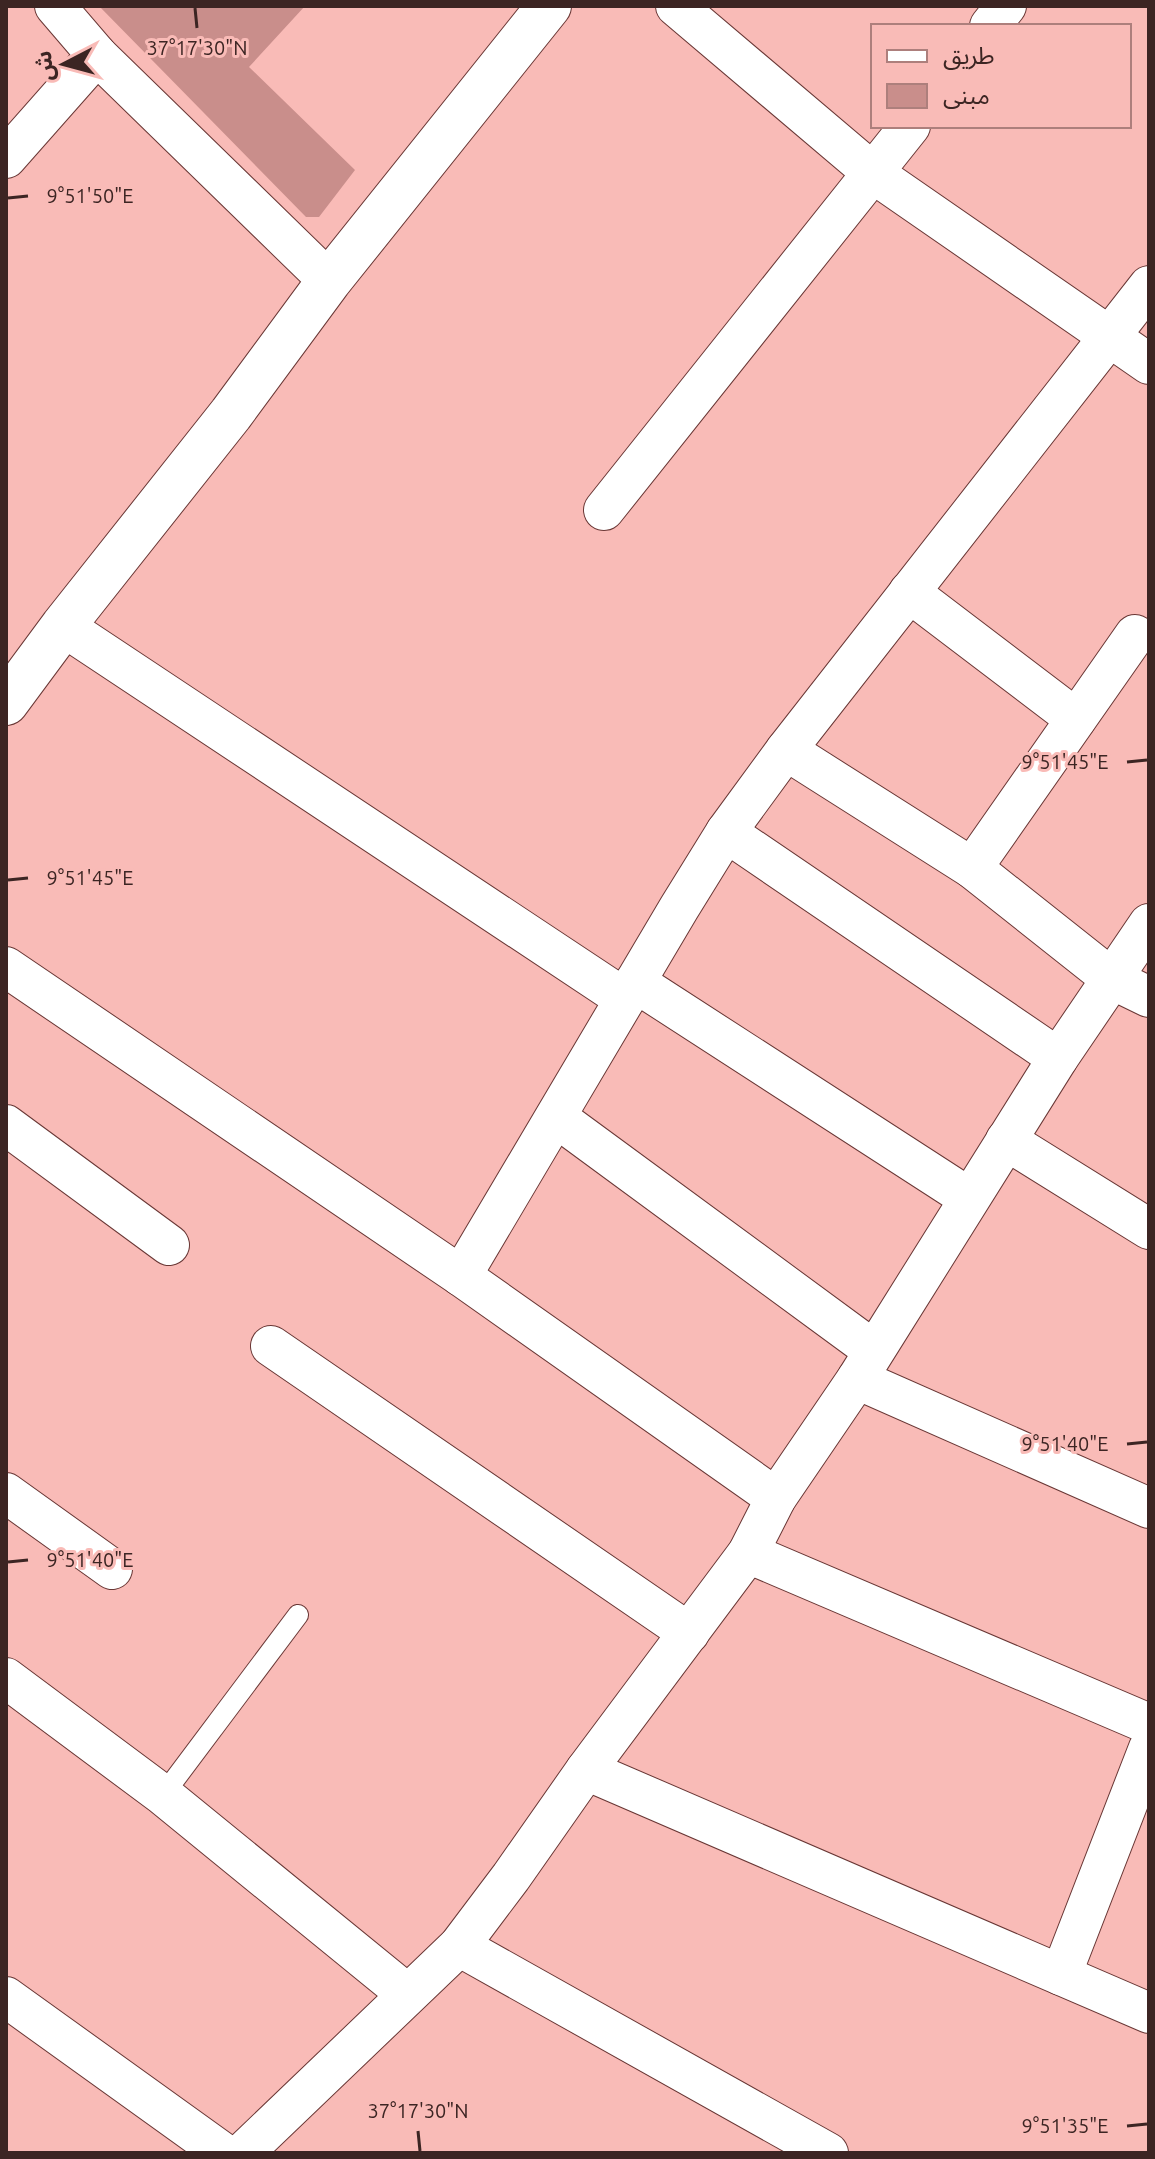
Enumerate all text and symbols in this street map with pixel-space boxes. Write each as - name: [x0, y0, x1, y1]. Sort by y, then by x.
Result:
- north arrow: [24, 24, 104, 104]
- legend: [871, 24, 1131, 128]
- text: 37°17'30"N: [146, 36, 248, 59]
- text: طريق: [943, 42, 995, 71]
- text: ش: [30, 50, 59, 82]
- text: مبنى: [943, 82, 990, 109]
- text: 9°51'50"E: [47, 184, 133, 207]
- text: 9°51'45"E: [1022, 750, 1108, 773]
- text: 9°51'45"E: [47, 866, 133, 889]
- text: 9°51'40"E: [1022, 1432, 1108, 1455]
- text: 9°51'40"E: [47, 1548, 133, 1571]
- text: 37°17'30"N: [367, 2099, 469, 2122]
- text: 9°51'35"E: [1022, 2114, 1108, 2137]

